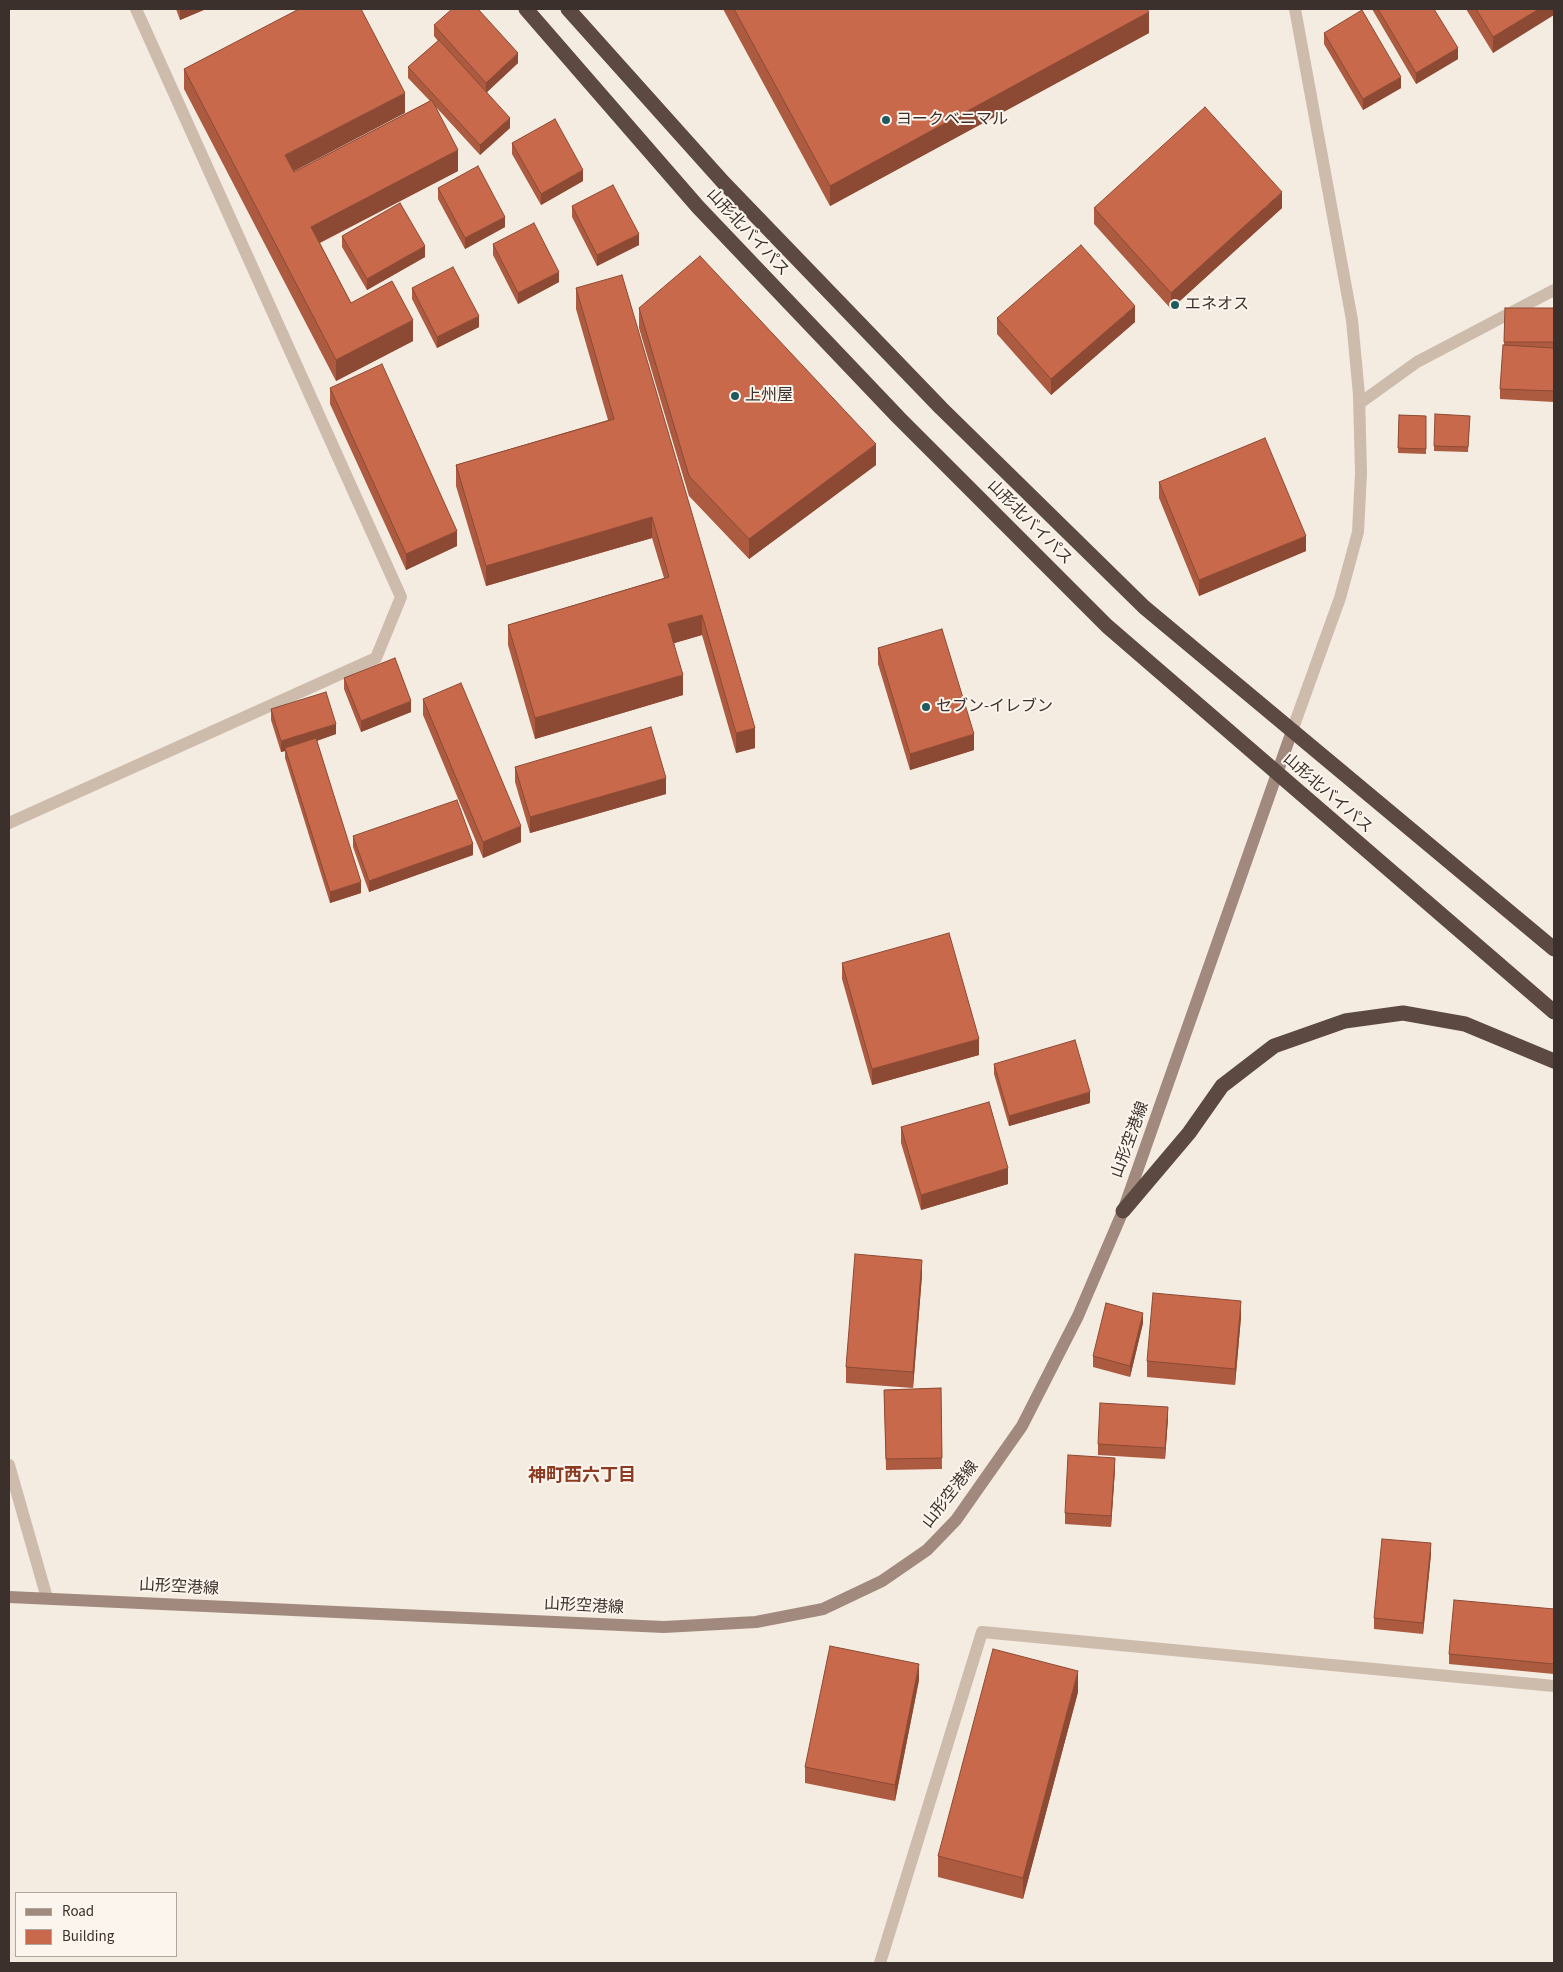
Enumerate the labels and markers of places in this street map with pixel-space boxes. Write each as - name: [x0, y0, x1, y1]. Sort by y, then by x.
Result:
- place label: ヨークベニマル: [896, 110, 1008, 130]
- marker: ヨークベニマル: [880, 114, 892, 126]
- place label: エネオス: [1185, 295, 1249, 315]
- marker: エネオス: [1169, 299, 1181, 311]
- place label: 上州屋: [745, 386, 793, 406]
- marker: 上州屋: [729, 390, 741, 402]
- place label: セブン-イレブン: [936, 697, 1053, 717]
- marker: セブン-イレブン: [920, 701, 932, 713]

